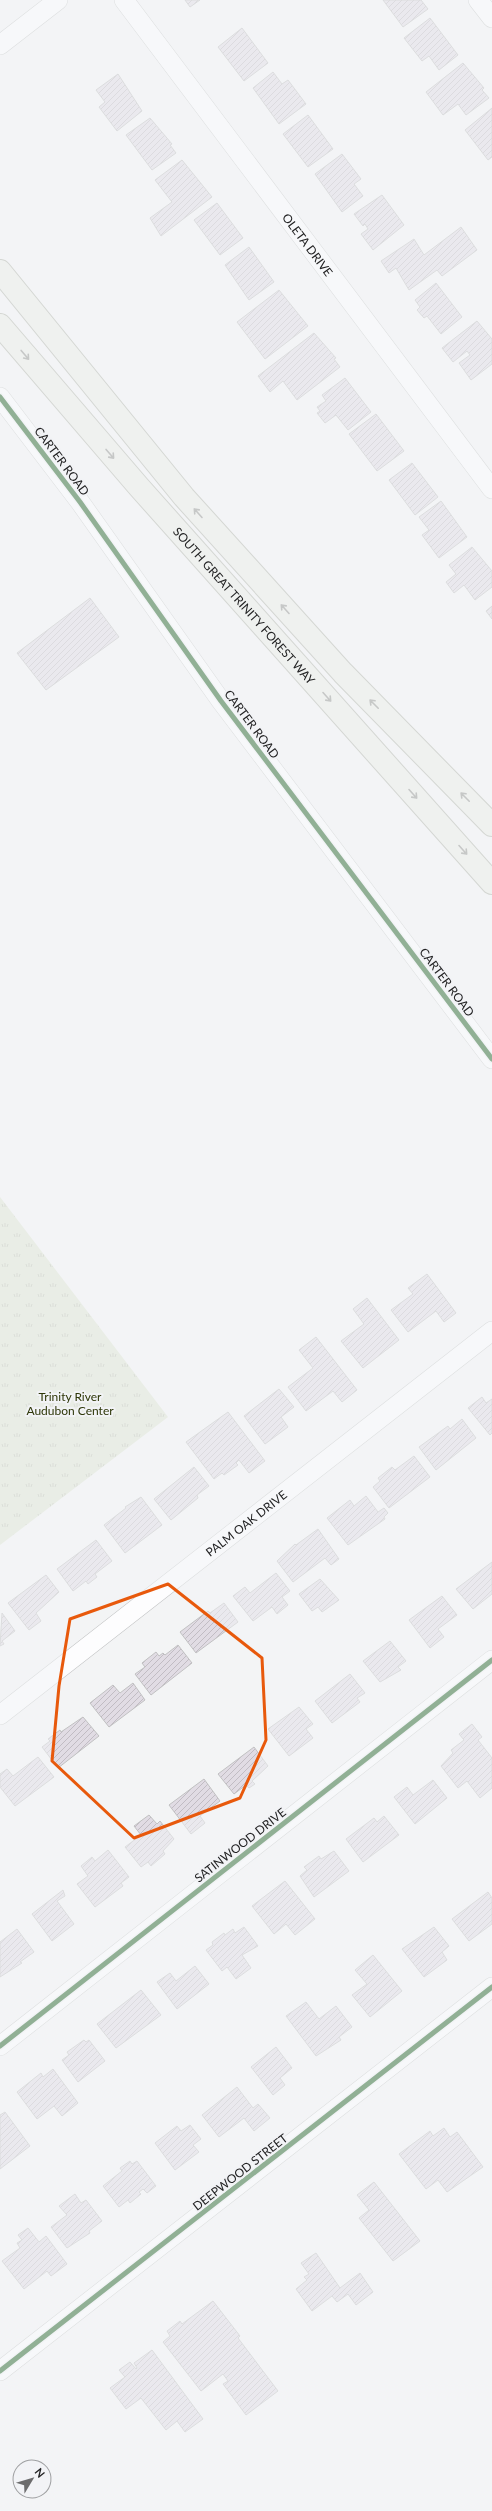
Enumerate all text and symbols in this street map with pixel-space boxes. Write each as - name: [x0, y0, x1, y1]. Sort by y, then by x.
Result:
- street label: OLETA DRIVE: [279, 210, 337, 279]
- one-way arrow: [21, 350, 30, 360]
- street label: CARTER ROAD: [31, 424, 93, 498]
- one-way arrow: [105, 449, 114, 459]
- one-way arrow: [193, 508, 203, 518]
- street label: SOUTH GREAT TRINITY FOREST WAY: [170, 524, 319, 687]
- one-way arrow: [280, 604, 290, 614]
- street label: CARTER ROAD: [221, 687, 283, 761]
- one-way arrow: [322, 692, 331, 702]
- one-way arrow: [369, 699, 379, 709]
- one-way arrow: [409, 789, 418, 799]
- one-way arrow: [460, 792, 470, 802]
- one-way arrow: [458, 845, 467, 855]
- street label: CARTER ROAD: [416, 945, 478, 1019]
- park label: Trinity River Audubon Center: [26, 1389, 114, 1418]
- street label: PALM OAK DRIVE: [202, 1487, 290, 1559]
- street label: SATINWOOD DRIVE: [191, 1805, 289, 1885]
- street label: DEEPWOOD STREET: [190, 2130, 290, 2214]
- north arrow: [12, 2459, 52, 2499]
- text: N: [33, 2465, 48, 2480]

